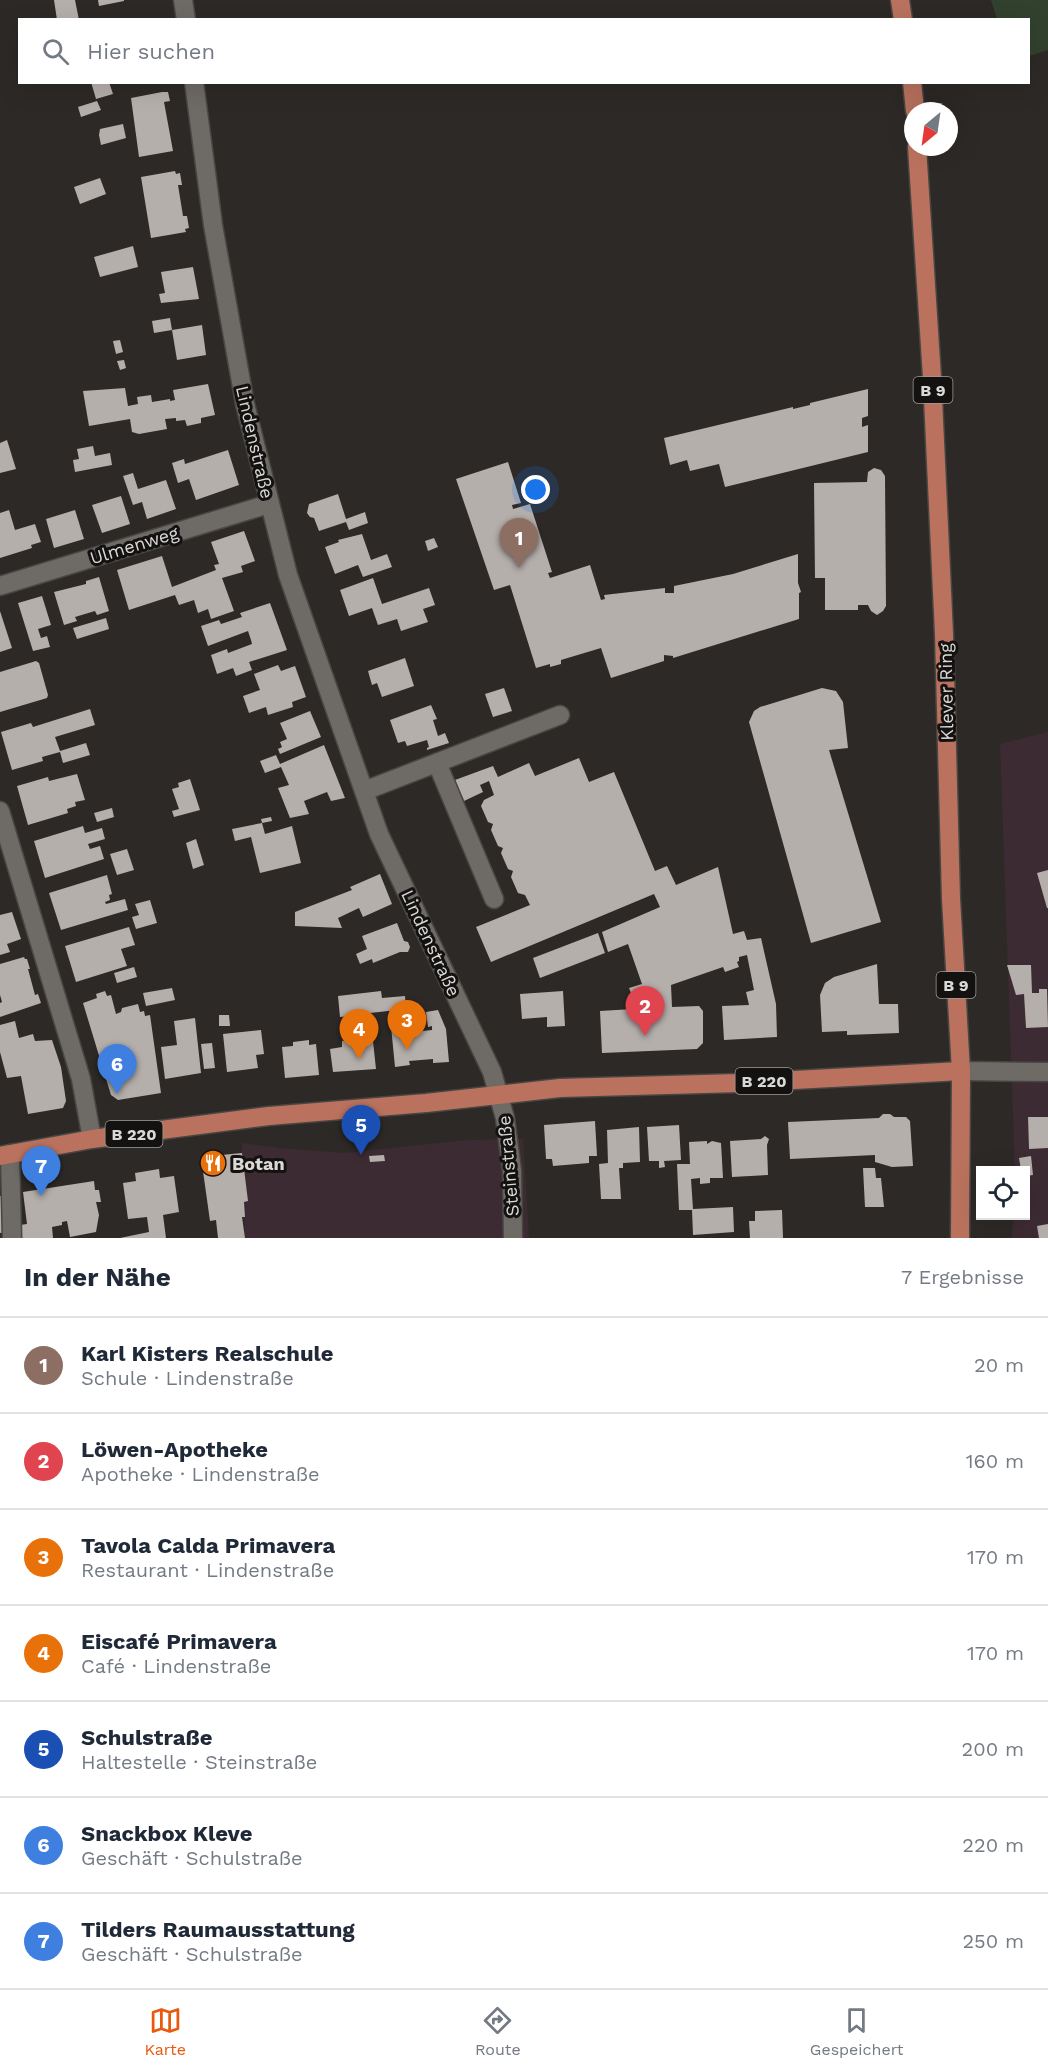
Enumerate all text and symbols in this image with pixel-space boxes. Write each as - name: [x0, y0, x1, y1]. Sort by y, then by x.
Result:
- search box: [18, 18, 1030, 84]
- icon: search: [39, 35, 72, 68]
- text: Hier suchen: [87, 39, 215, 64]
- north arrow: [904, 102, 958, 156]
- road number: B 9: [914, 377, 952, 403]
- street label: Lindenstraße: [232, 383, 278, 501]
- your location: [521, 475, 550, 504]
- pin: 1: [500, 518, 538, 568]
- street label: Ulmenweg: [87, 521, 181, 568]
- street label: Klever Ring: [935, 643, 957, 741]
- street label: Lindenstraße: [397, 886, 465, 1000]
- road number: B 9: [936, 972, 976, 998]
- pin: 2: [626, 986, 664, 1036]
- pin: 3: [388, 1000, 426, 1050]
- pin: 4: [340, 1010, 378, 1059]
- pin: 6: [98, 1044, 136, 1094]
- road number: B 220: [736, 1068, 792, 1094]
- pin: 5: [342, 1106, 380, 1155]
- street label: Steinstraße: [493, 1115, 523, 1217]
- road number: B 220: [106, 1121, 162, 1147]
- pin: 7: [22, 1146, 60, 1196]
- restaurant icon: Botan: [198, 1148, 228, 1178]
- place label: Botan: [232, 1153, 285, 1174]
- map controls: [976, 1166, 1030, 1220]
- button: locate: [976, 1166, 1030, 1220]
- text: In der Nähe: [24, 1262, 171, 1292]
- text: 7 Ergebnisse: [901, 1265, 1024, 1289]
- text: Karl Kisters Realschule: [81, 1341, 334, 1366]
- text: 1: [39, 1353, 48, 1377]
- text: 20 m: [974, 1353, 1024, 1377]
- text: Schule · Lindenstraße: [81, 1366, 294, 1390]
- text: Löwen-Apotheke: [81, 1437, 268, 1462]
- text: 2: [38, 1449, 49, 1473]
- text: 160 m: [966, 1449, 1024, 1473]
- text: Apotheke · Lindenstraße: [81, 1462, 320, 1486]
- text: Tavola Calda Primavera: [81, 1533, 335, 1558]
- text: 3: [38, 1545, 49, 1569]
- text: 170 m: [967, 1545, 1024, 1569]
- text: Restaurant · Lindenstraße: [81, 1558, 334, 1582]
- text: Eiscafé Primavera: [81, 1629, 277, 1654]
- text: 4: [37, 1641, 50, 1665]
- text: 170 m: [967, 1641, 1024, 1665]
- text: Café · Lindenstraße: [81, 1654, 271, 1678]
- text: Schulstraße: [81, 1725, 212, 1750]
- text: 5: [38, 1737, 49, 1761]
- text: 200 m: [962, 1737, 1024, 1761]
- text: Haltestelle · Steinstraße: [81, 1750, 317, 1774]
- text: Snackbox Kleve: [81, 1821, 253, 1846]
- text: 6: [37, 1833, 50, 1857]
- text: 220 m: [962, 1833, 1024, 1857]
- text: Geschäft · Schulstraße: [81, 1846, 303, 1870]
- text: Tilders Raumausstattung: [81, 1917, 355, 1942]
- text: 7: [37, 1929, 50, 1953]
- text: 250 m: [962, 1929, 1024, 1953]
- text: Geschäft · Schulstraße: [81, 1942, 303, 1966]
- tab: Karte: [145, 2004, 186, 2059]
- tab: Route: [475, 2004, 521, 2059]
- tab: Gespeichert: [810, 2004, 903, 2059]

